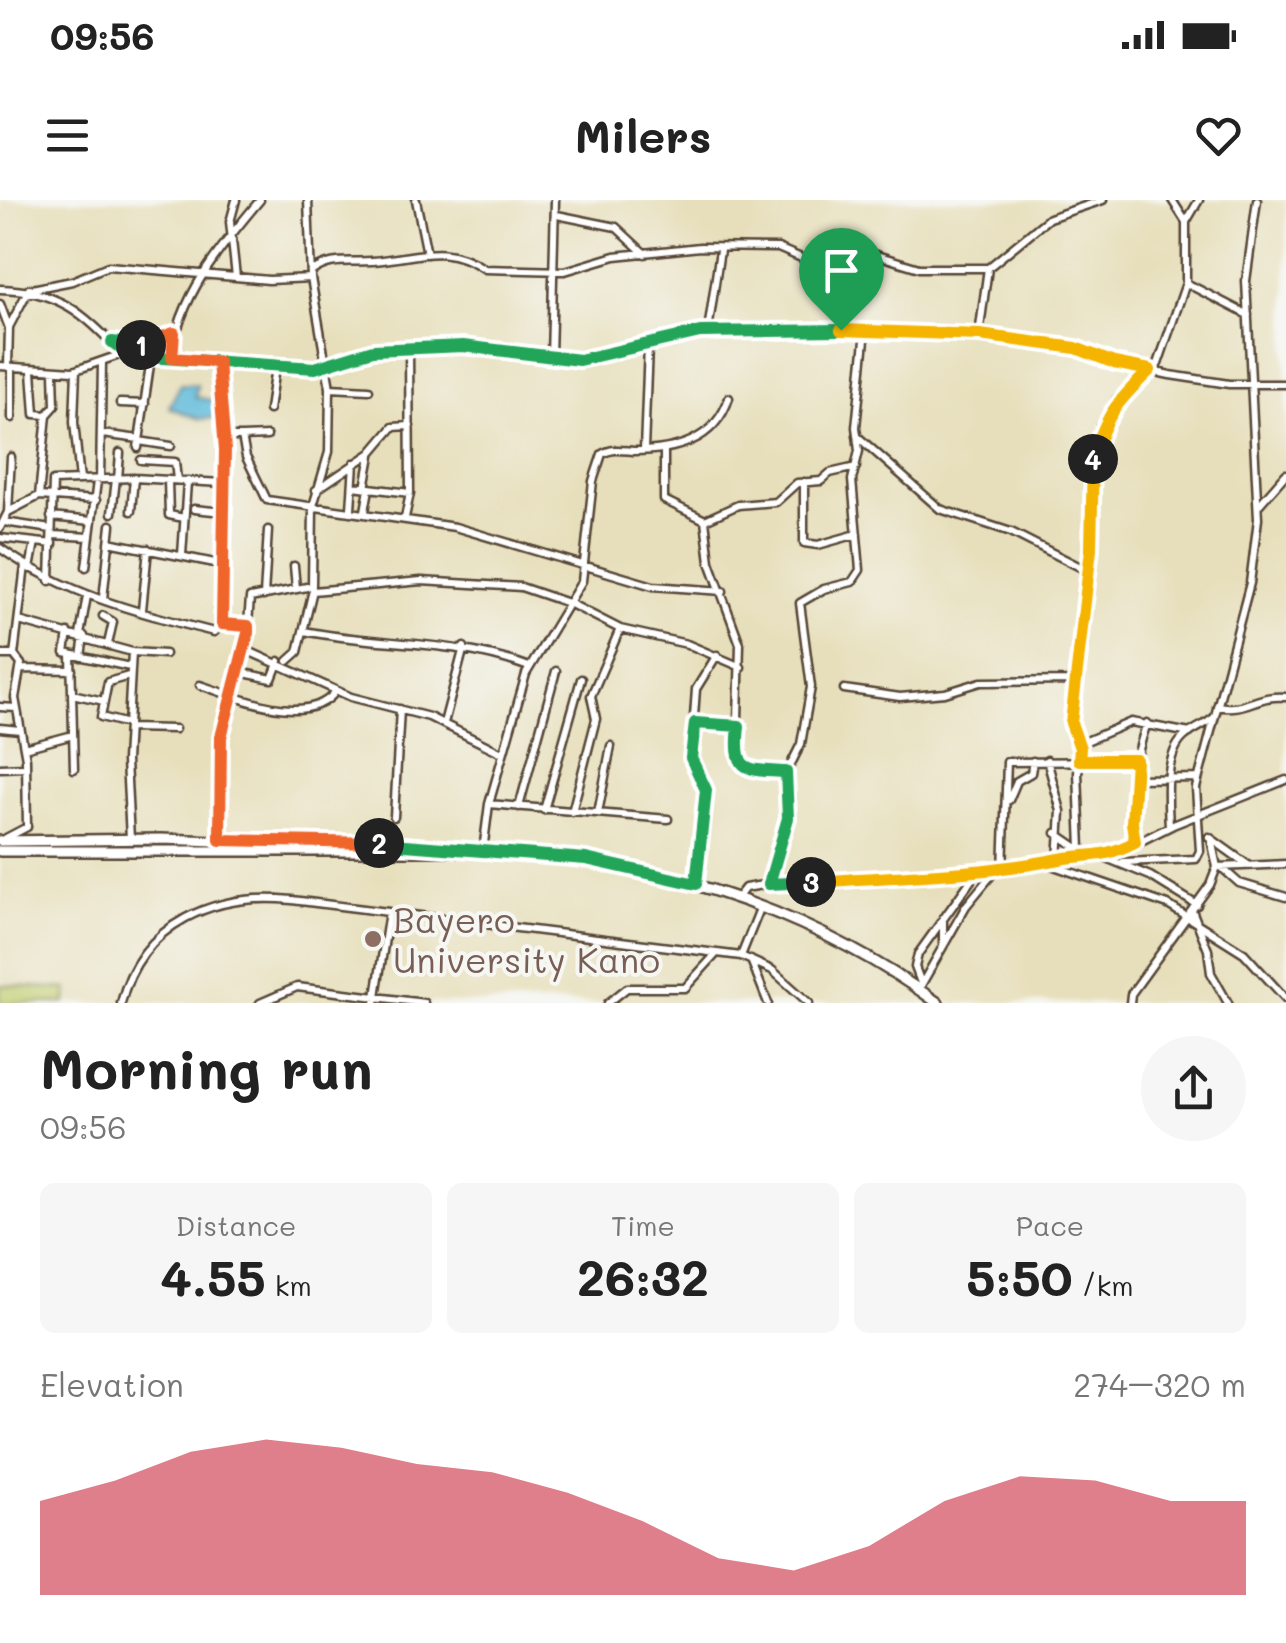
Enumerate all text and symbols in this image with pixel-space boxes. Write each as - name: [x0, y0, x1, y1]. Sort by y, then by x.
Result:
- text: 09:56: [50, 10, 155, 60]
- text: Milers: [575, 106, 711, 164]
- icon: menu: [40, 108, 95, 163]
- icon: heart: [1191, 108, 1246, 163]
- pin: [799, 228, 884, 331]
- icon: arrive: [814, 243, 869, 298]
- pin: 1: [116, 320, 166, 370]
- text: 1: [135, 327, 147, 363]
- pin: 4: [1068, 434, 1118, 484]
- text: 4: [1084, 441, 1102, 477]
- pin: 2: [354, 818, 404, 868]
- text: 2: [371, 825, 387, 861]
- pin: 3: [786, 857, 836, 907]
- text: 3: [803, 864, 819, 900]
- place label: Bayero University Kano: [393, 896, 660, 982]
- marker: Bayero University Kano: [362, 928, 384, 950]
- text: Morning run: [40, 1031, 373, 1103]
- button: share: [1141, 1036, 1246, 1141]
- text: 09:56: [40, 1105, 127, 1147]
- text: Distance: [176, 1207, 296, 1243]
- text: Time: [611, 1207, 675, 1243]
- text: Pace: [1016, 1207, 1084, 1243]
- text: 4.55: [160, 1243, 266, 1309]
- text: 26:32: [577, 1243, 709, 1309]
- text: 5:50: [966, 1243, 1073, 1309]
- text: km: [266, 1267, 312, 1303]
- text: /km: [1073, 1267, 1134, 1303]
- text: Elevation: [40, 1363, 184, 1405]
- text: 274–320 m: [1073, 1363, 1246, 1405]

